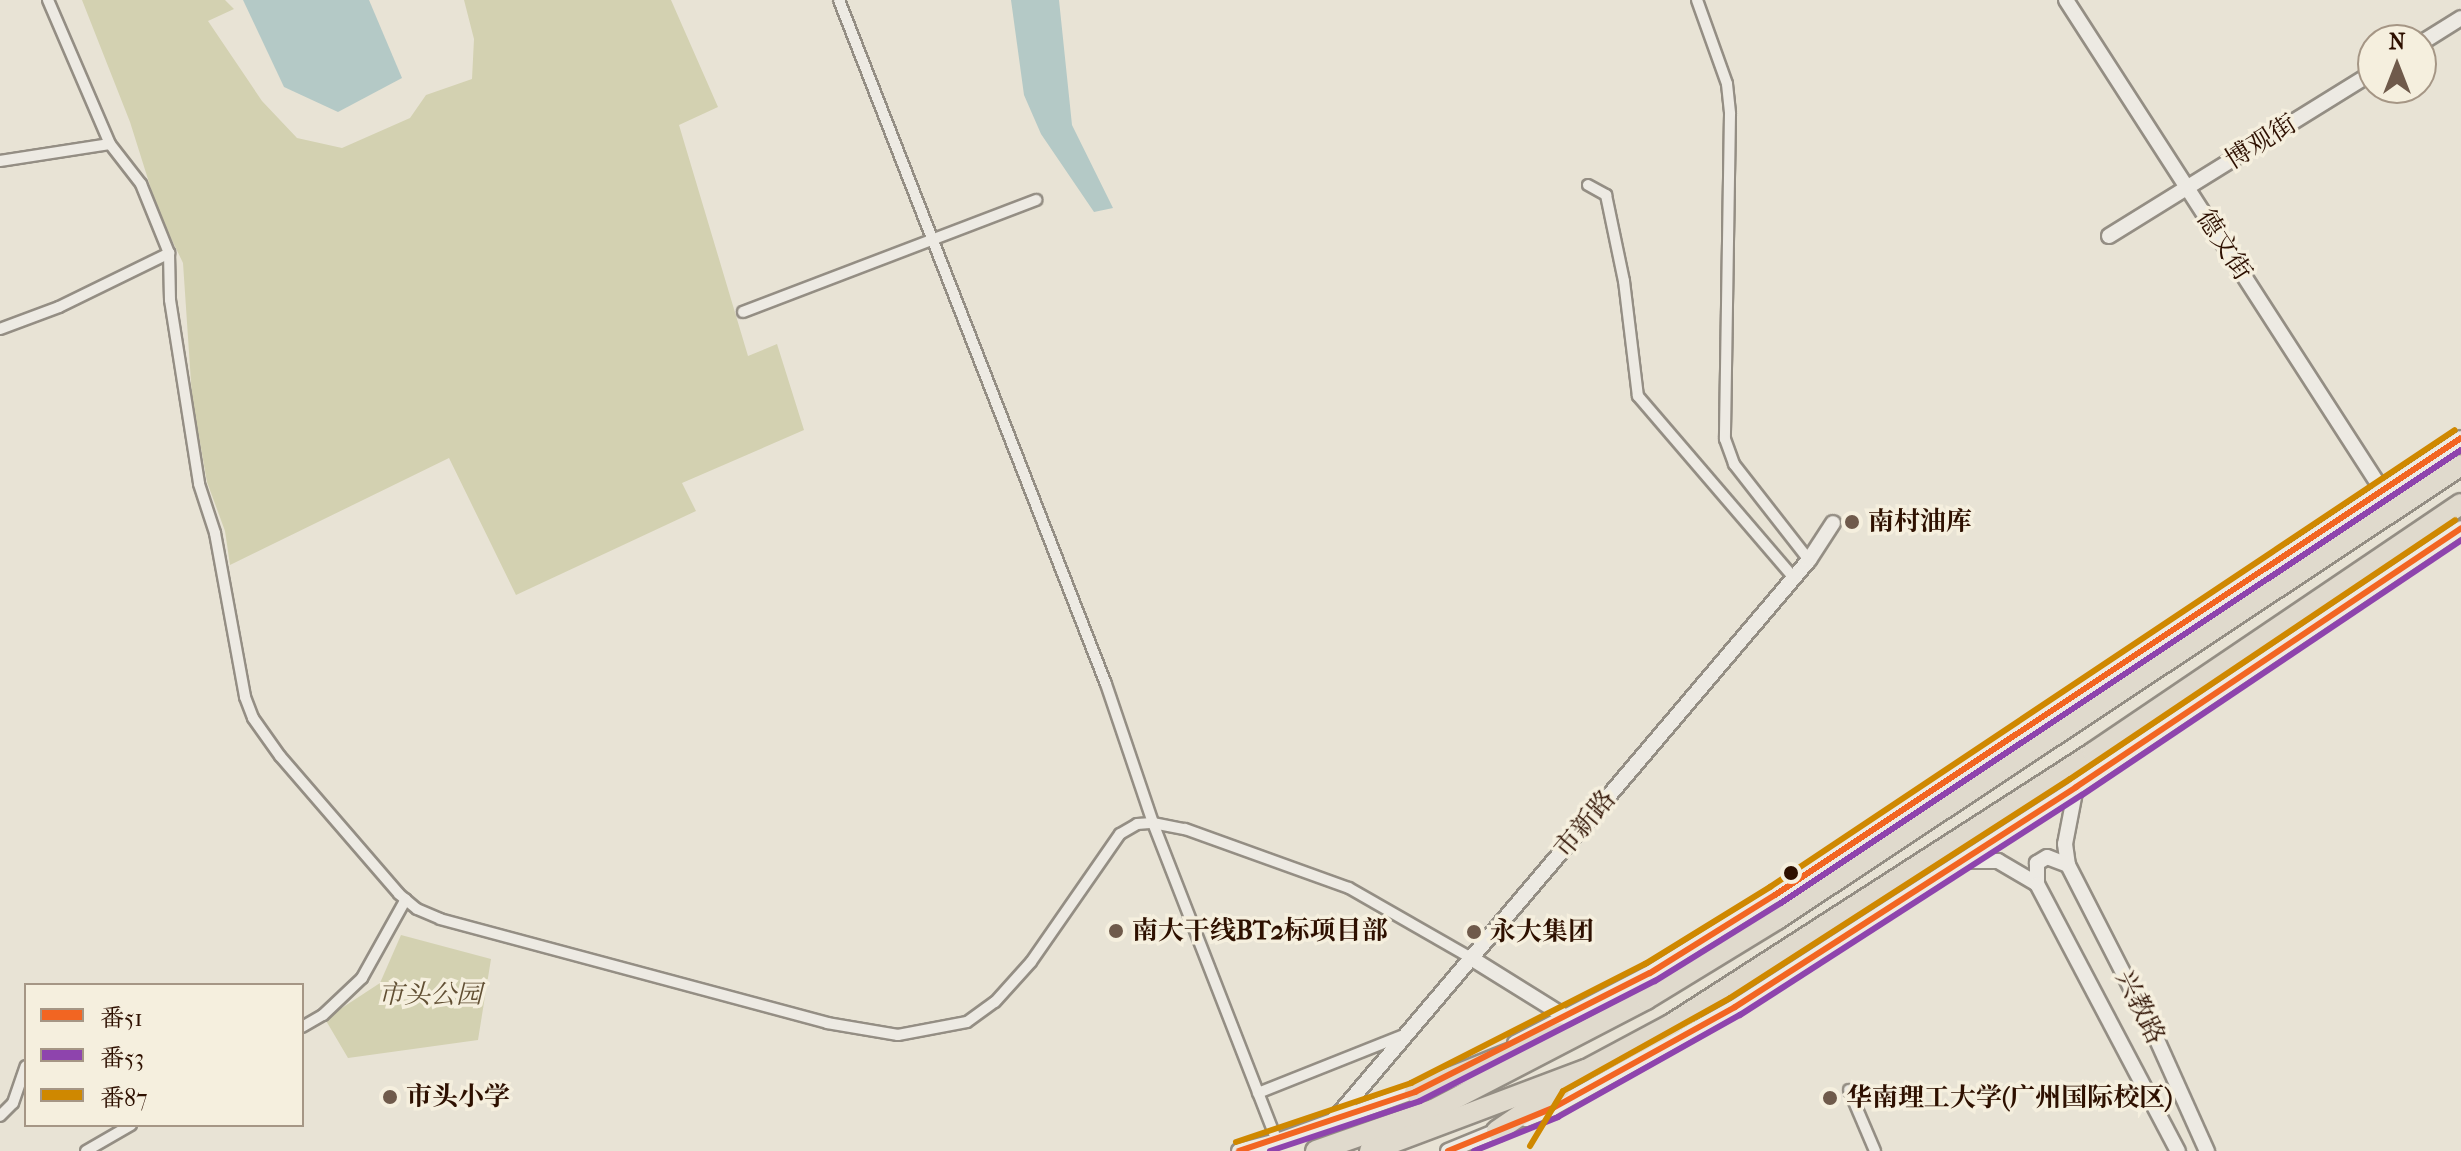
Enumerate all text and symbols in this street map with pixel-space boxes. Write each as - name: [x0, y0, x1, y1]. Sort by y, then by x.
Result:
- north arrow: [2357, 24, 2437, 104]
- text: N: [2389, 29, 2405, 55]
- street label: 博观街: [2220, 108, 2302, 176]
- street label: 德文街: [2190, 204, 2258, 286]
- place label: 南村油库: [1868, 506, 1972, 538]
- marker: 南村油库: [1843, 513, 1861, 531]
- street label: 市新路: [1548, 784, 1622, 864]
- unlabelled marker: [1783, 865, 1799, 881]
- place label: 南大干线BT2标项目部: [1132, 915, 1388, 947]
- place label: 永大集团: [1490, 916, 1594, 948]
- marker: 南大干线BT2标项目部: [1107, 922, 1125, 940]
- marker: 永大集团: [1465, 923, 1483, 941]
- street label: 兴教路: [2109, 965, 2171, 1049]
- park label: 市头公园: [378, 979, 482, 1011]
- legend: [24, 983, 304, 1127]
- text: 番51: [100, 1004, 143, 1032]
- text: 番53: [100, 1044, 144, 1072]
- place label: 市头小学: [406, 1081, 510, 1113]
- place label: 华南理工大学(广州国际校区): [1846, 1082, 2172, 1114]
- text: 番87: [100, 1084, 148, 1112]
- marker: 市头小学: [381, 1088, 399, 1106]
- marker: 华南理工大学(广州国际校区): [1821, 1089, 1839, 1107]

